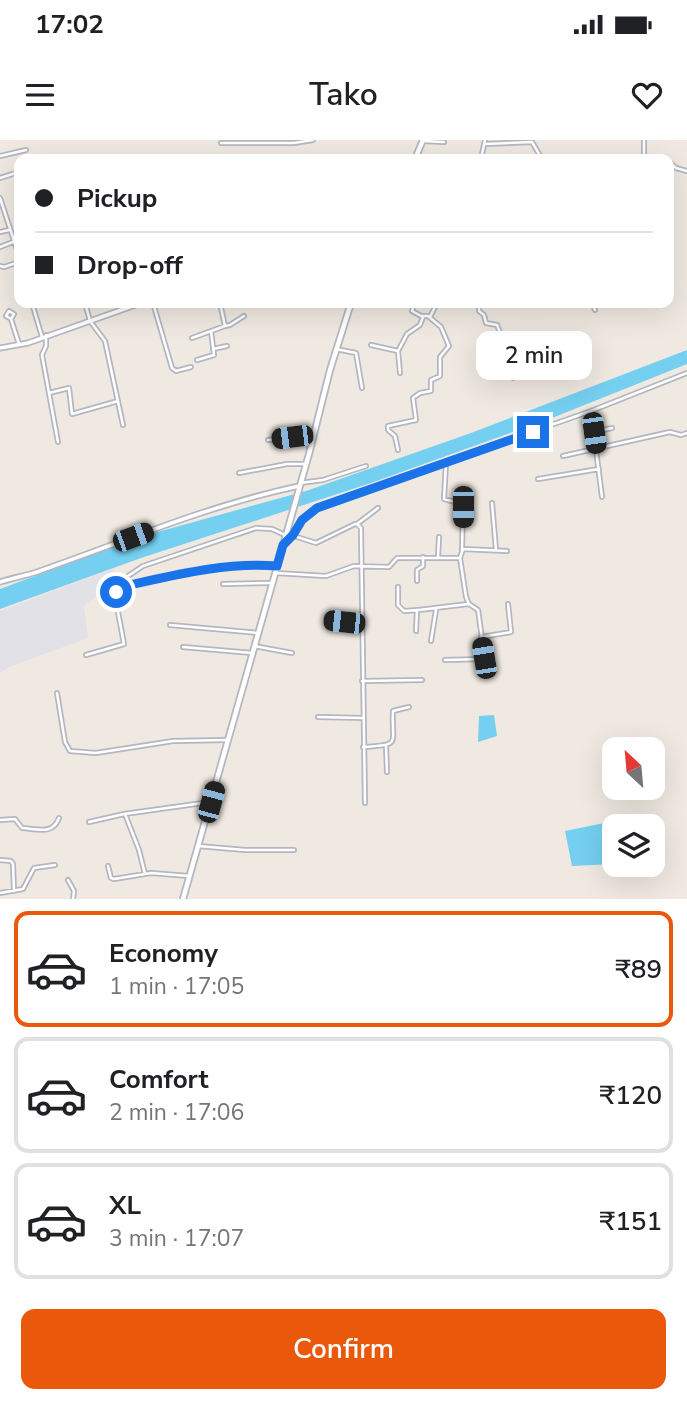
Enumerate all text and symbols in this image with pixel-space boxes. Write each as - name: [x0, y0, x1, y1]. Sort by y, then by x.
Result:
- text: 17:02: [35, 7, 104, 42]
- text: Tako: [309, 73, 378, 116]
- icon: menu: [21, 76, 59, 114]
- icon: heart: [628, 76, 666, 114]
- text: Pickup: [77, 181, 157, 216]
- text: Drop-off: [77, 248, 183, 283]
- callout: 2 min: [475, 330, 591, 380]
- text: 2 min: [505, 340, 563, 371]
- car: [581, 411, 608, 455]
- route end: [517, 416, 549, 448]
- car: [270, 424, 315, 450]
- car: [453, 486, 474, 528]
- car: [110, 520, 157, 554]
- route start: [100, 576, 132, 608]
- car: [323, 609, 366, 635]
- car: [471, 636, 498, 680]
- north arrow: [602, 737, 665, 800]
- map controls: [602, 737, 665, 877]
- car: [196, 779, 227, 825]
- button: layers: [602, 814, 665, 877]
- text: Economy: [109, 936, 218, 971]
- icon: car: [25, 938, 88, 1001]
- text: ₹89: [615, 952, 662, 987]
- text: 1 min · 17:05: [109, 971, 244, 1002]
- text: Comfort: [109, 1062, 209, 1097]
- icon: car: [25, 1064, 88, 1127]
- text: ₹120: [600, 1078, 662, 1113]
- text: 2 min · 17:06: [109, 1097, 244, 1128]
- text: XL: [109, 1188, 141, 1223]
- icon: car: [25, 1190, 88, 1253]
- text: ₹151: [600, 1204, 662, 1239]
- text: 3 min · 17:07: [109, 1223, 244, 1254]
- button: Confirm: [21, 1309, 666, 1389]

